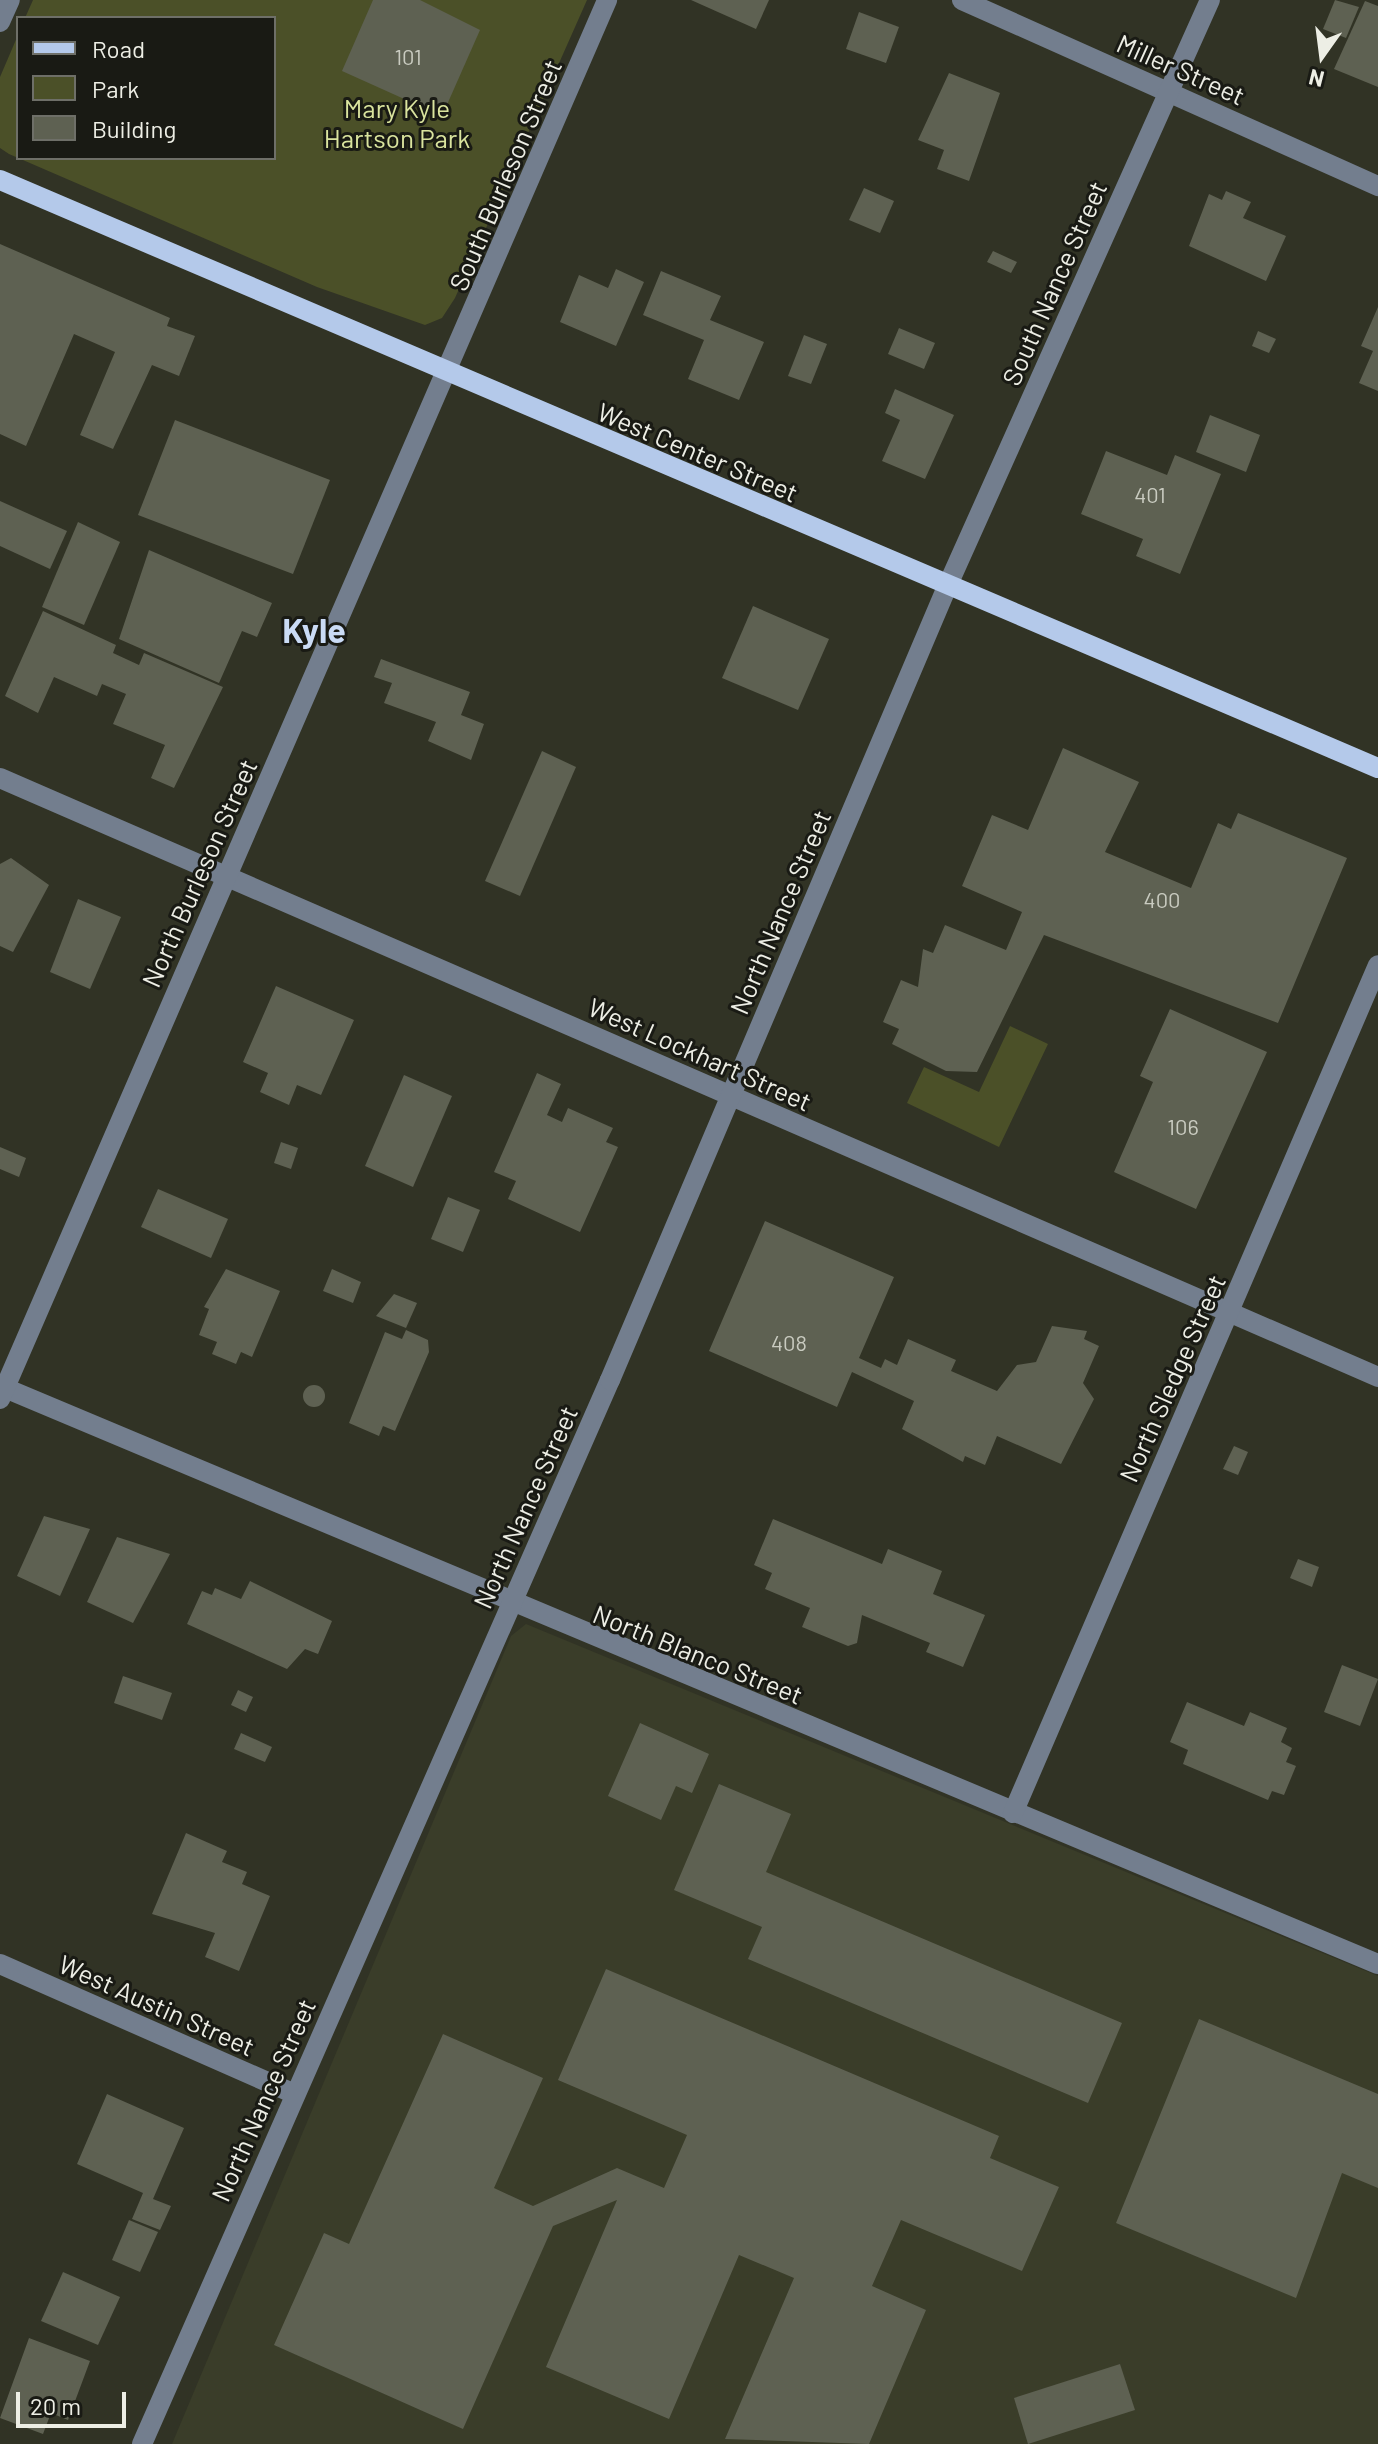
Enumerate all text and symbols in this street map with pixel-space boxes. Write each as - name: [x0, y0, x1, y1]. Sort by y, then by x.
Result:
- legend: [16, 16, 276, 160]
- north arrow: [1282, 16, 1362, 96]
- street label: Miller Street: [1112, 27, 1250, 111]
- text: Road: [92, 34, 145, 63]
- house number: 101: [394, 44, 422, 70]
- street label: South Burleson Street: [442, 55, 568, 295]
- text: N: [1306, 65, 1326, 94]
- text: Park: [92, 74, 139, 103]
- park label: Mary Kyle Hartson Park: [324, 92, 470, 154]
- text: Building: [92, 114, 176, 143]
- street label: South Nance Street: [995, 176, 1113, 390]
- street label: West Center Street: [593, 396, 803, 508]
- house number: 401: [1134, 482, 1166, 508]
- district label: Kyle: [282, 610, 346, 650]
- street label: North Burleson Street: [135, 754, 263, 992]
- street label: North Nance Street: [723, 805, 837, 1019]
- house number: 400: [1144, 887, 1180, 913]
- street label: West Lockhart Street: [584, 991, 816, 1117]
- house number: 106: [1167, 1114, 1199, 1140]
- street label: North Sledge Street: [1112, 1270, 1232, 1486]
- house number: 408: [771, 1330, 807, 1356]
- street label: North Nance Street: [466, 1401, 584, 1613]
- street label: North Blanco Street: [589, 1598, 807, 1710]
- street label: West Austin Street: [54, 1948, 260, 2062]
- street label: North Nance Street: [204, 1994, 322, 2206]
- scale bar: [20, 2376, 130, 2426]
- text: 20 m: [30, 2391, 81, 2420]

